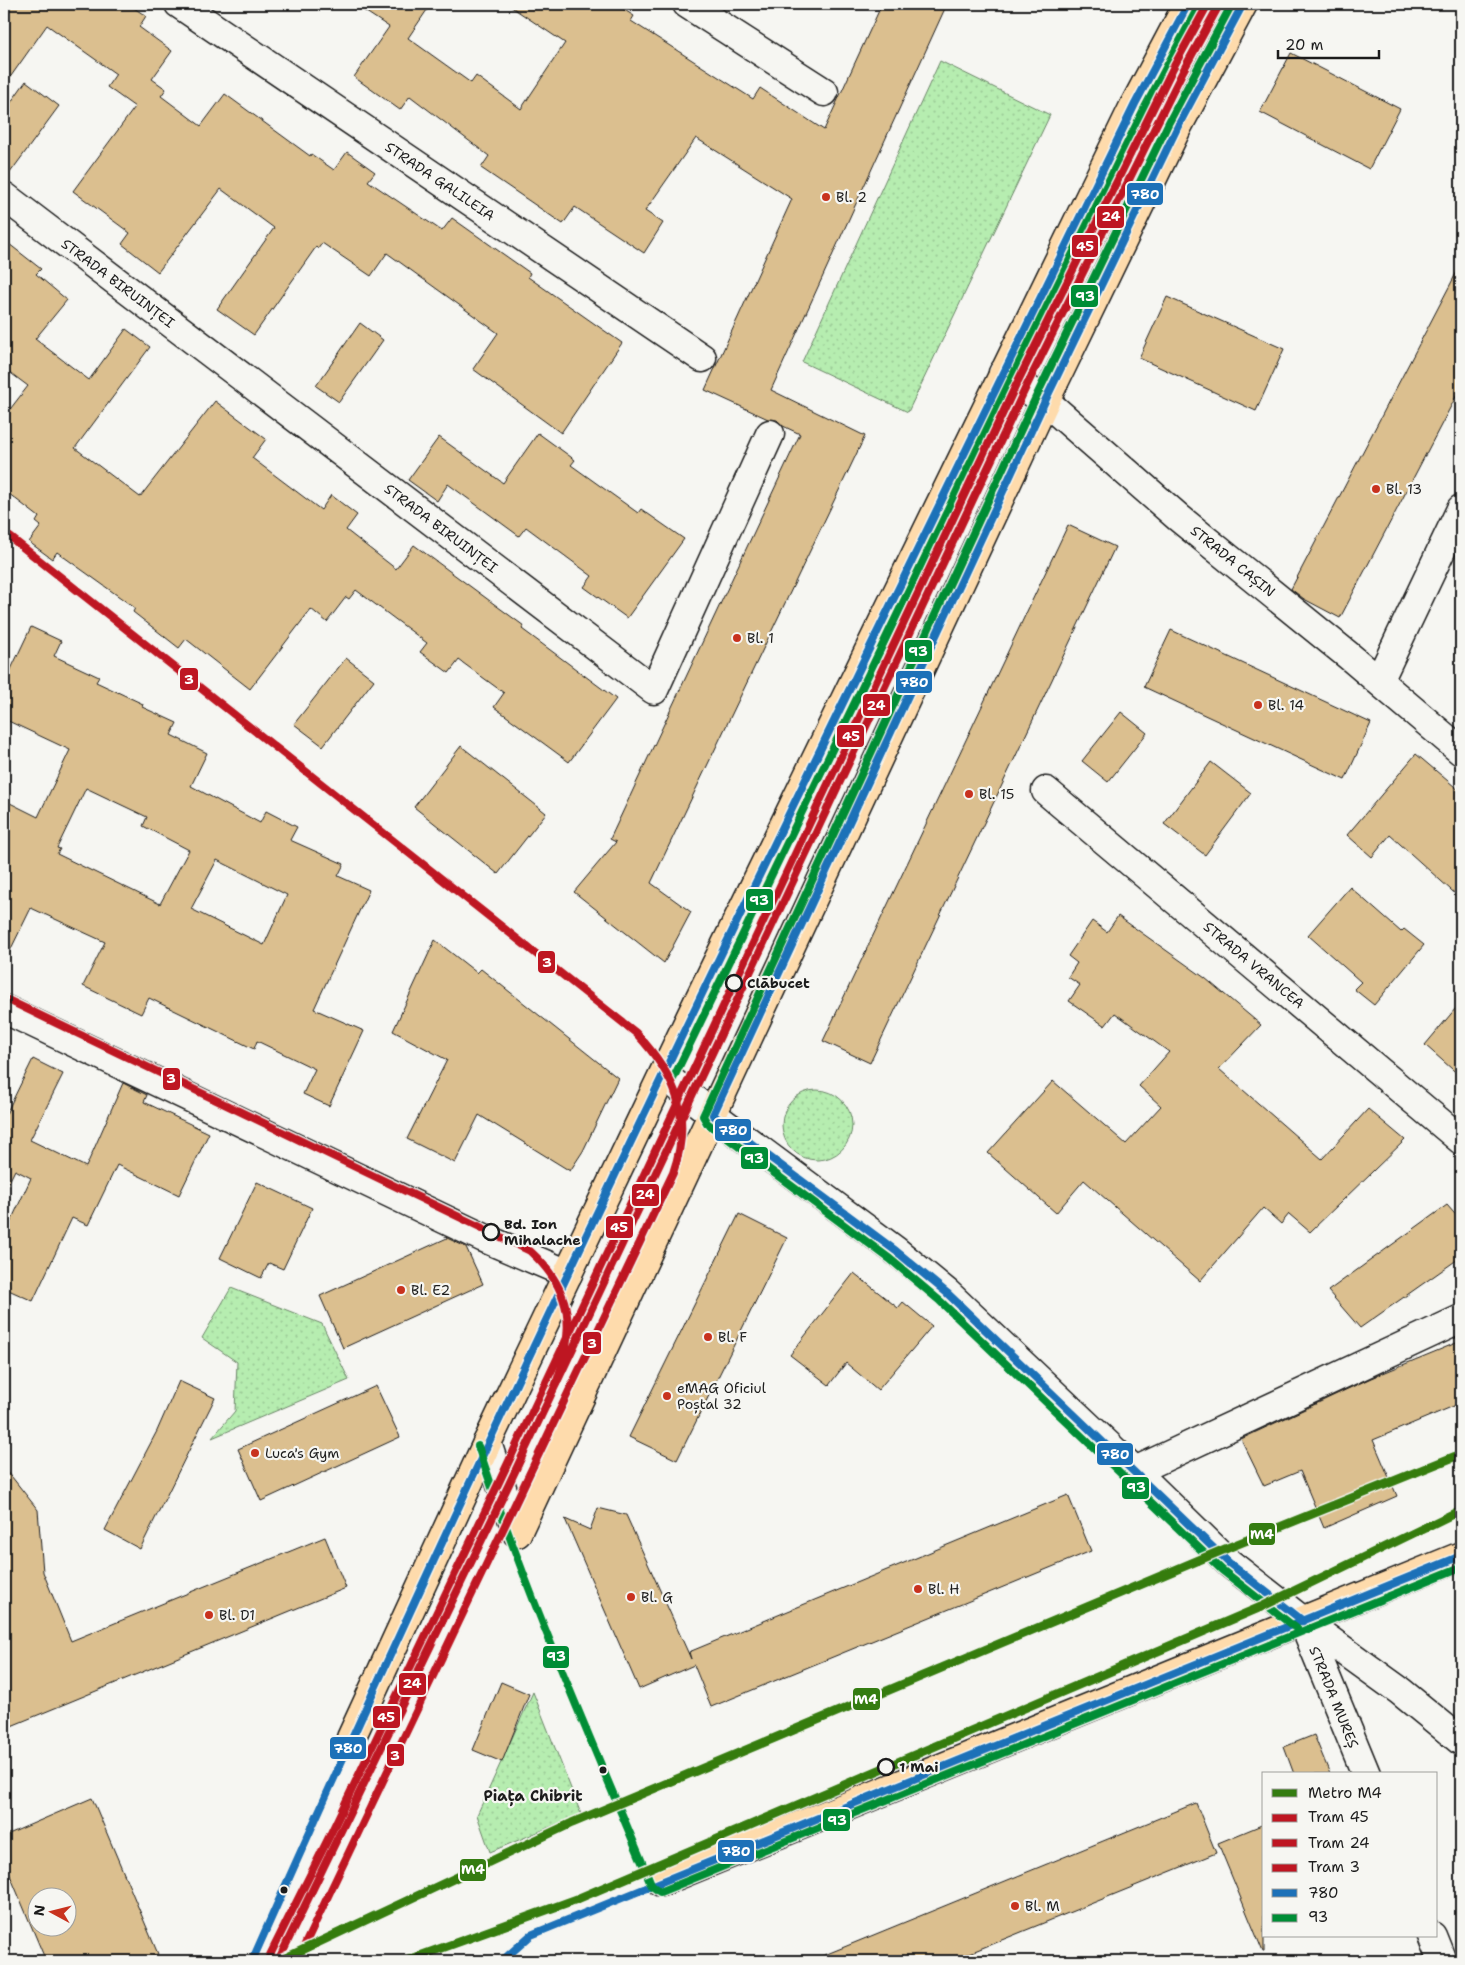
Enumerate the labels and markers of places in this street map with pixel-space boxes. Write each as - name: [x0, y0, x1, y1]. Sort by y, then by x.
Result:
- place label: Bl. 2: [836, 188, 867, 206]
- marker: Bl. 2: [820, 191, 832, 203]
- place label: Bl. 13: [1386, 480, 1422, 498]
- marker: Bl. 13: [1370, 483, 1382, 495]
- place label: Bl. 1: [747, 629, 774, 647]
- marker: Bl. 1: [731, 632, 743, 644]
- place label: Bl. 14: [1268, 696, 1304, 714]
- marker: Bl. 14: [1252, 699, 1264, 711]
- place label: Bl. 15: [979, 785, 1014, 803]
- marker: Bl. 15: [963, 788, 975, 800]
- marker: Clăbucet: [725, 974, 743, 992]
- place label: Clăbucet: [747, 974, 810, 992]
- place label: Bd. Ion Mihalache: [504, 1215, 581, 1249]
- marker: Bd. Ion Mihalache: [482, 1223, 500, 1241]
- place label: Bl. E2: [411, 1281, 450, 1299]
- marker: Bl. E2: [395, 1284, 407, 1296]
- place label: Bl. F: [718, 1328, 747, 1346]
- marker: Bl. F: [702, 1331, 714, 1343]
- place label: eMAG Oficiul Poștal 32: [677, 1379, 767, 1414]
- marker: eMAG Oficiul Poștal 32: [661, 1390, 673, 1402]
- place label: Luca's Gym: [265, 1444, 339, 1462]
- marker: Luca's Gym: [249, 1447, 261, 1459]
- place label: Bl. H: [928, 1580, 959, 1598]
- marker: Bl. H: [912, 1583, 924, 1595]
- place label: Bl. G: [641, 1588, 673, 1606]
- marker: Bl. G: [625, 1591, 637, 1603]
- place label: Bl. D1: [219, 1606, 255, 1624]
- marker: Bl. D1: [203, 1609, 215, 1621]
- marker: 1 Mai: [877, 1758, 895, 1776]
- place label: 1 Mai: [899, 1758, 938, 1776]
- unlabelled marker: [598, 1765, 608, 1775]
- unlabelled marker: [279, 1885, 289, 1895]
- place label: Bl. M: [1025, 1897, 1060, 1915]
- marker: Bl. M: [1009, 1900, 1021, 1912]

